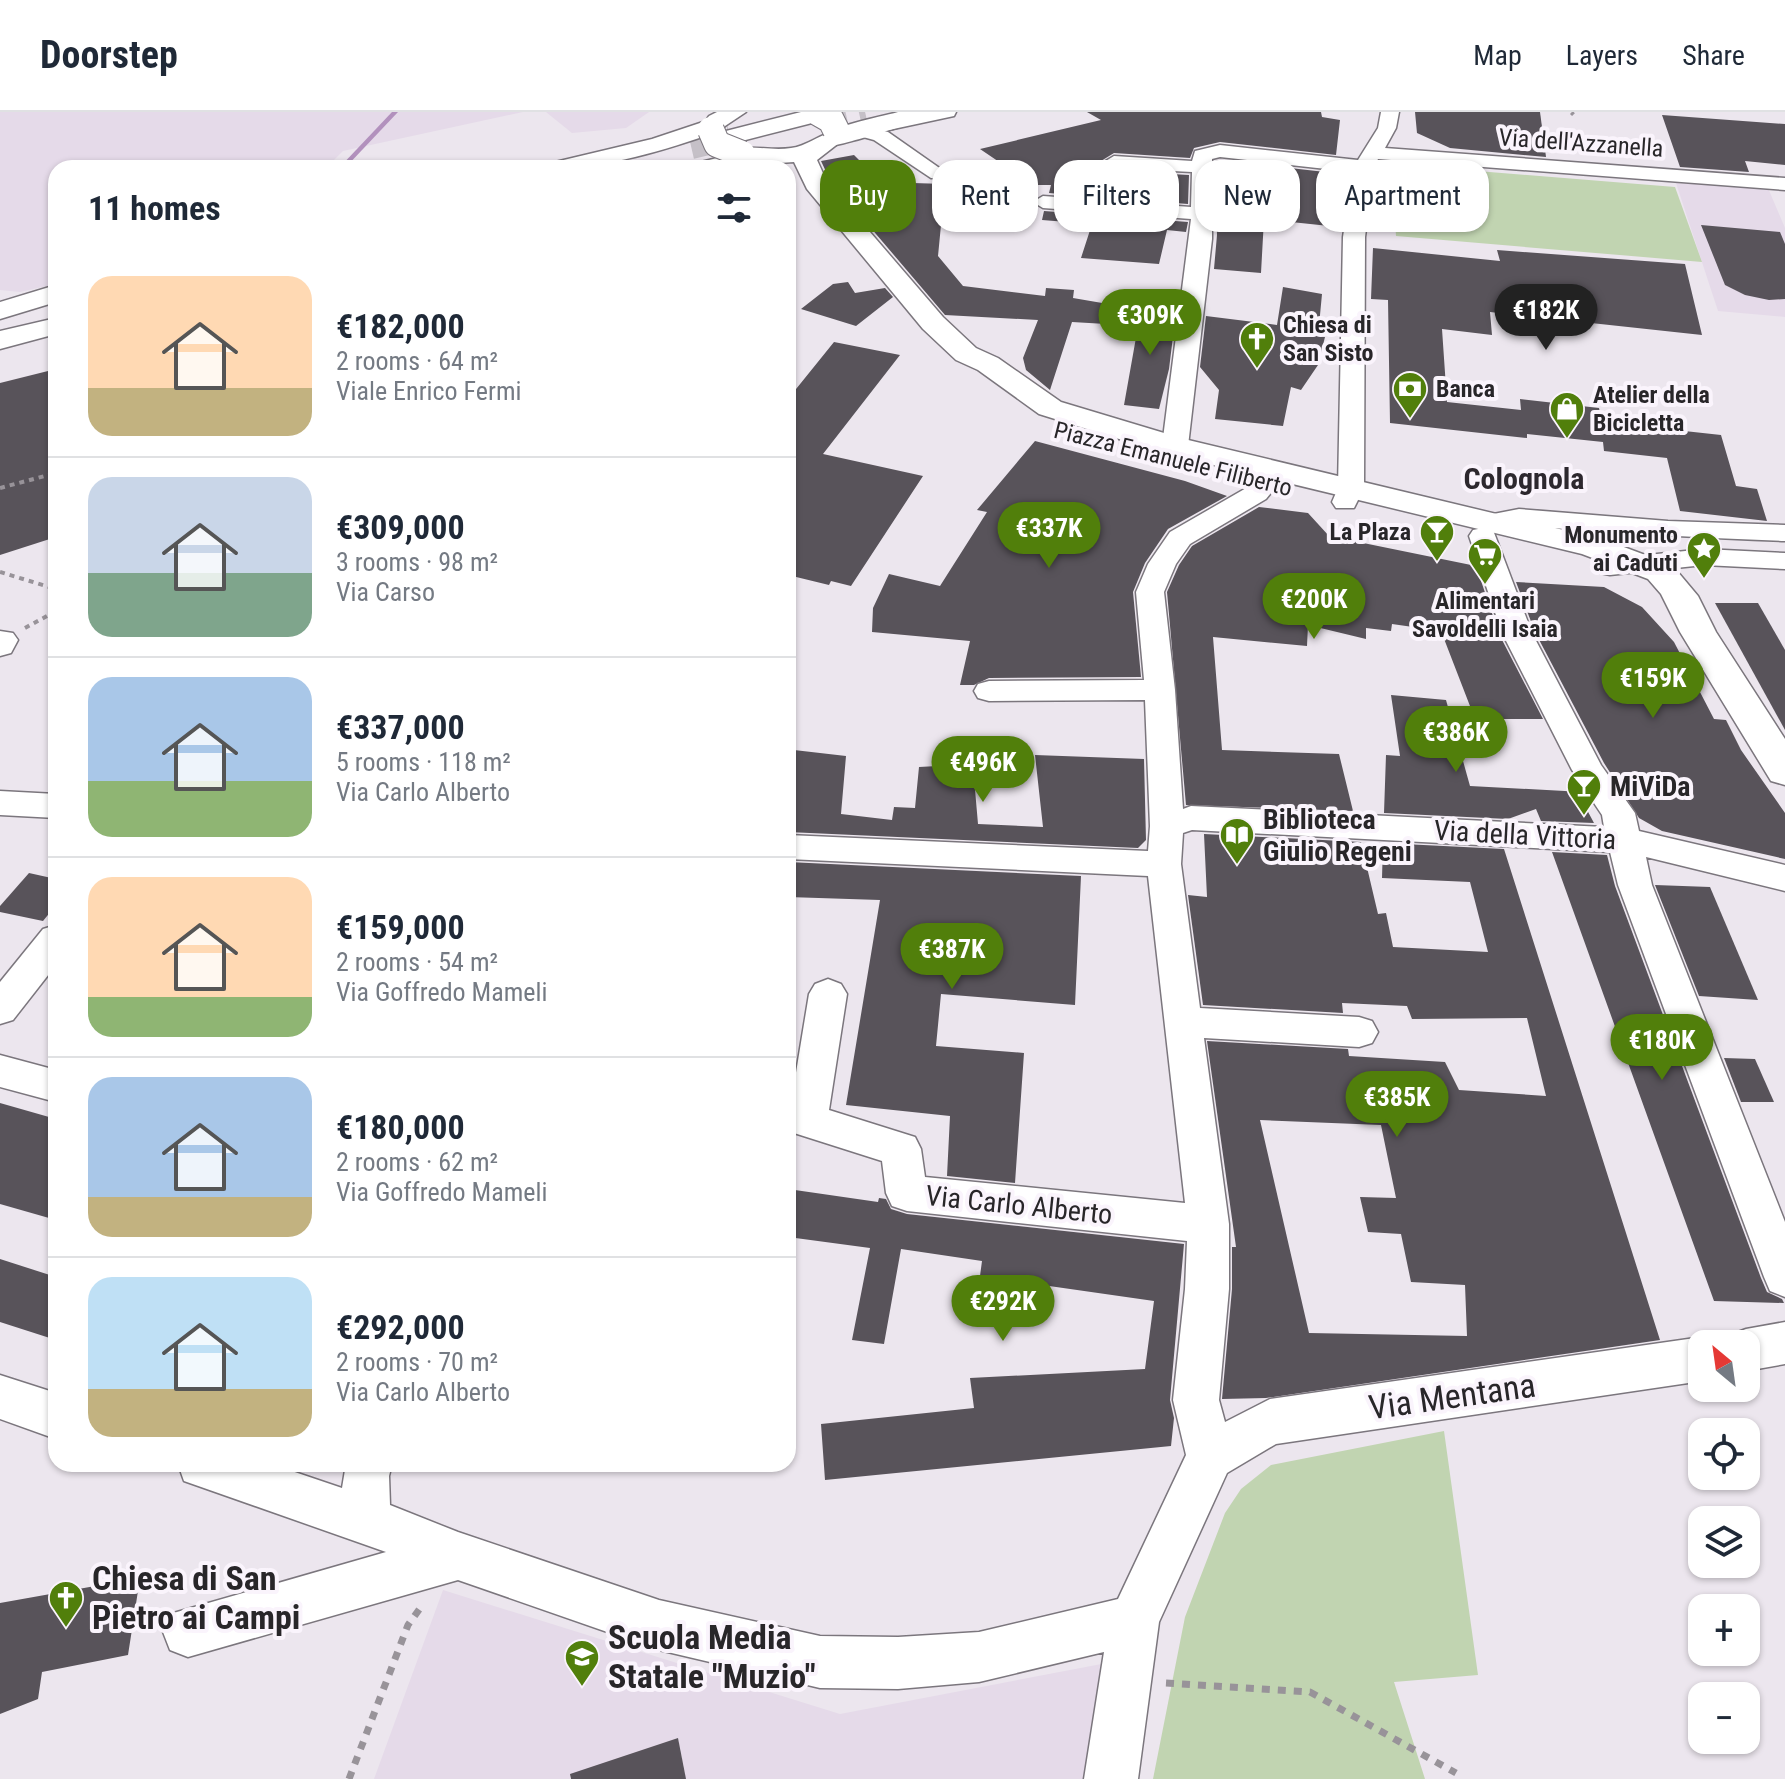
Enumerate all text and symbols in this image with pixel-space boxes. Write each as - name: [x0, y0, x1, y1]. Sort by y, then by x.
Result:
- text: Doorstep: [40, 33, 178, 77]
- text: Map: [1473, 39, 1522, 72]
- text: Layers: [1566, 39, 1638, 72]
- text: Share: [1682, 39, 1745, 72]
- street label: Via dell'Azzanella: [1498, 123, 1664, 163]
- chip: Buy: [820, 160, 916, 232]
- chip: Rent: [932, 160, 1038, 232]
- chip: Filters: [1054, 160, 1179, 232]
- chip: New: [1195, 160, 1300, 232]
- chip: Apartment: [1316, 160, 1489, 232]
- icon: filters: [712, 186, 756, 230]
- text: 11 homes: [88, 188, 221, 228]
- pin: €182K: [1490, 284, 1602, 352]
- pin: €309K: [1094, 289, 1206, 357]
- text: €182K: [1513, 295, 1579, 325]
- text: €309K: [1117, 300, 1183, 330]
- text: €182,000: [336, 306, 465, 346]
- icon: home: [152, 308, 248, 404]
- place label: Chiesa di San Sisto: [1283, 311, 1374, 367]
- church icon: Chiesa di San Sisto: [1238, 320, 1276, 370]
- text: 2 rooms · 64 m²: [336, 346, 498, 376]
- bank icon: Banca: [1391, 370, 1429, 420]
- place label: Banca: [1436, 375, 1495, 403]
- text: Viale Enrico Fermi: [336, 376, 521, 406]
- place label: Atelier della Bicicletta: [1593, 381, 1710, 437]
- shop icon: Atelier della Bicicletta: [1548, 390, 1586, 440]
- street label: Piazza Emanuele Filiberto: [1051, 416, 1295, 502]
- district label: Colognola: [1464, 461, 1585, 496]
- pin: €337K: [993, 502, 1105, 570]
- text: €309,000: [336, 507, 465, 547]
- icon: home: [152, 509, 248, 605]
- text: €337K: [1016, 513, 1082, 543]
- bar icon: La Plaza: [1418, 513, 1456, 563]
- place label: La Plaza: [1330, 518, 1411, 546]
- place label: Monumento ai Caduti: [1564, 521, 1678, 577]
- place icon: Monumento ai Caduti: [1685, 530, 1723, 580]
- supermarket icon: Alimentari Savoldelli Isaia: [1466, 536, 1504, 586]
- text: 3 rooms · 98 m²: [336, 547, 498, 577]
- pin: €200K: [1258, 573, 1370, 641]
- text: Via Carso: [336, 577, 435, 607]
- text: €200K: [1281, 584, 1347, 614]
- place label: Alimentari Savoldelli Isaia: [1412, 587, 1558, 643]
- pin: €159K: [1597, 652, 1709, 720]
- text: €159K: [1620, 663, 1686, 693]
- pin: €386K: [1400, 706, 1512, 774]
- text: €337,000: [336, 707, 465, 747]
- icon: home: [152, 709, 248, 805]
- text: €386K: [1423, 717, 1489, 747]
- pin: €496K: [927, 736, 1039, 804]
- text: 5 rooms · 118 m²: [336, 747, 511, 777]
- text: €496K: [950, 747, 1016, 777]
- bar icon: MiViDa: [1565, 767, 1603, 817]
- place label: MiViDa: [1610, 770, 1691, 803]
- text: Via Carlo Alberto: [336, 777, 510, 807]
- place label: Biblioteca Giulio Regeni: [1263, 803, 1412, 868]
- street label: Via della Vittoria: [1433, 814, 1617, 856]
- library icon: Biblioteca Giulio Regeni: [1218, 816, 1256, 866]
- text: €159,000: [336, 907, 465, 947]
- icon: home: [152, 909, 248, 1005]
- pin: €387K: [896, 923, 1008, 991]
- text: €387K: [919, 934, 985, 964]
- text: 2 rooms · 54 m²: [336, 947, 498, 977]
- text: Via Goffredo Mameli: [336, 977, 547, 1007]
- pin: €180K: [1606, 1014, 1718, 1082]
- text: €180K: [1629, 1025, 1695, 1055]
- pin: €385K: [1341, 1071, 1453, 1139]
- text: €385K: [1364, 1082, 1430, 1112]
- text: €180,000: [336, 1107, 465, 1147]
- icon: home: [152, 1109, 248, 1205]
- text: 2 rooms · 62 m²: [336, 1147, 498, 1177]
- text: Via Goffredo Mameli: [336, 1177, 547, 1207]
- street label: Via Carlo Alberto: [924, 1179, 1114, 1231]
- pin: €292K: [947, 1275, 1059, 1343]
- text: €292K: [970, 1286, 1036, 1316]
- text: €292,000: [336, 1307, 465, 1347]
- icon: home: [152, 1309, 248, 1405]
- north arrow: [1688, 1330, 1760, 1402]
- map controls: [1688, 1330, 1760, 1754]
- text: 2 rooms · 70 m²: [336, 1347, 498, 1377]
- street label: Via Mentana: [1366, 1364, 1538, 1428]
- text: Via Carlo Alberto: [336, 1377, 510, 1407]
- button: locate: [1688, 1418, 1760, 1490]
- button: layers: [1688, 1506, 1760, 1578]
- place label: Chiesa di San Pietro ai Campi: [92, 1558, 300, 1637]
- church icon: Chiesa di San Pietro ai Campi: [47, 1579, 85, 1629]
- button: +: [1688, 1594, 1760, 1666]
- place label: Scuola Media Statale "Muzio": [608, 1617, 816, 1696]
- school or university icon: Scuola Media Statale "Muzio": [563, 1638, 601, 1688]
- button: −: [1688, 1682, 1760, 1754]

